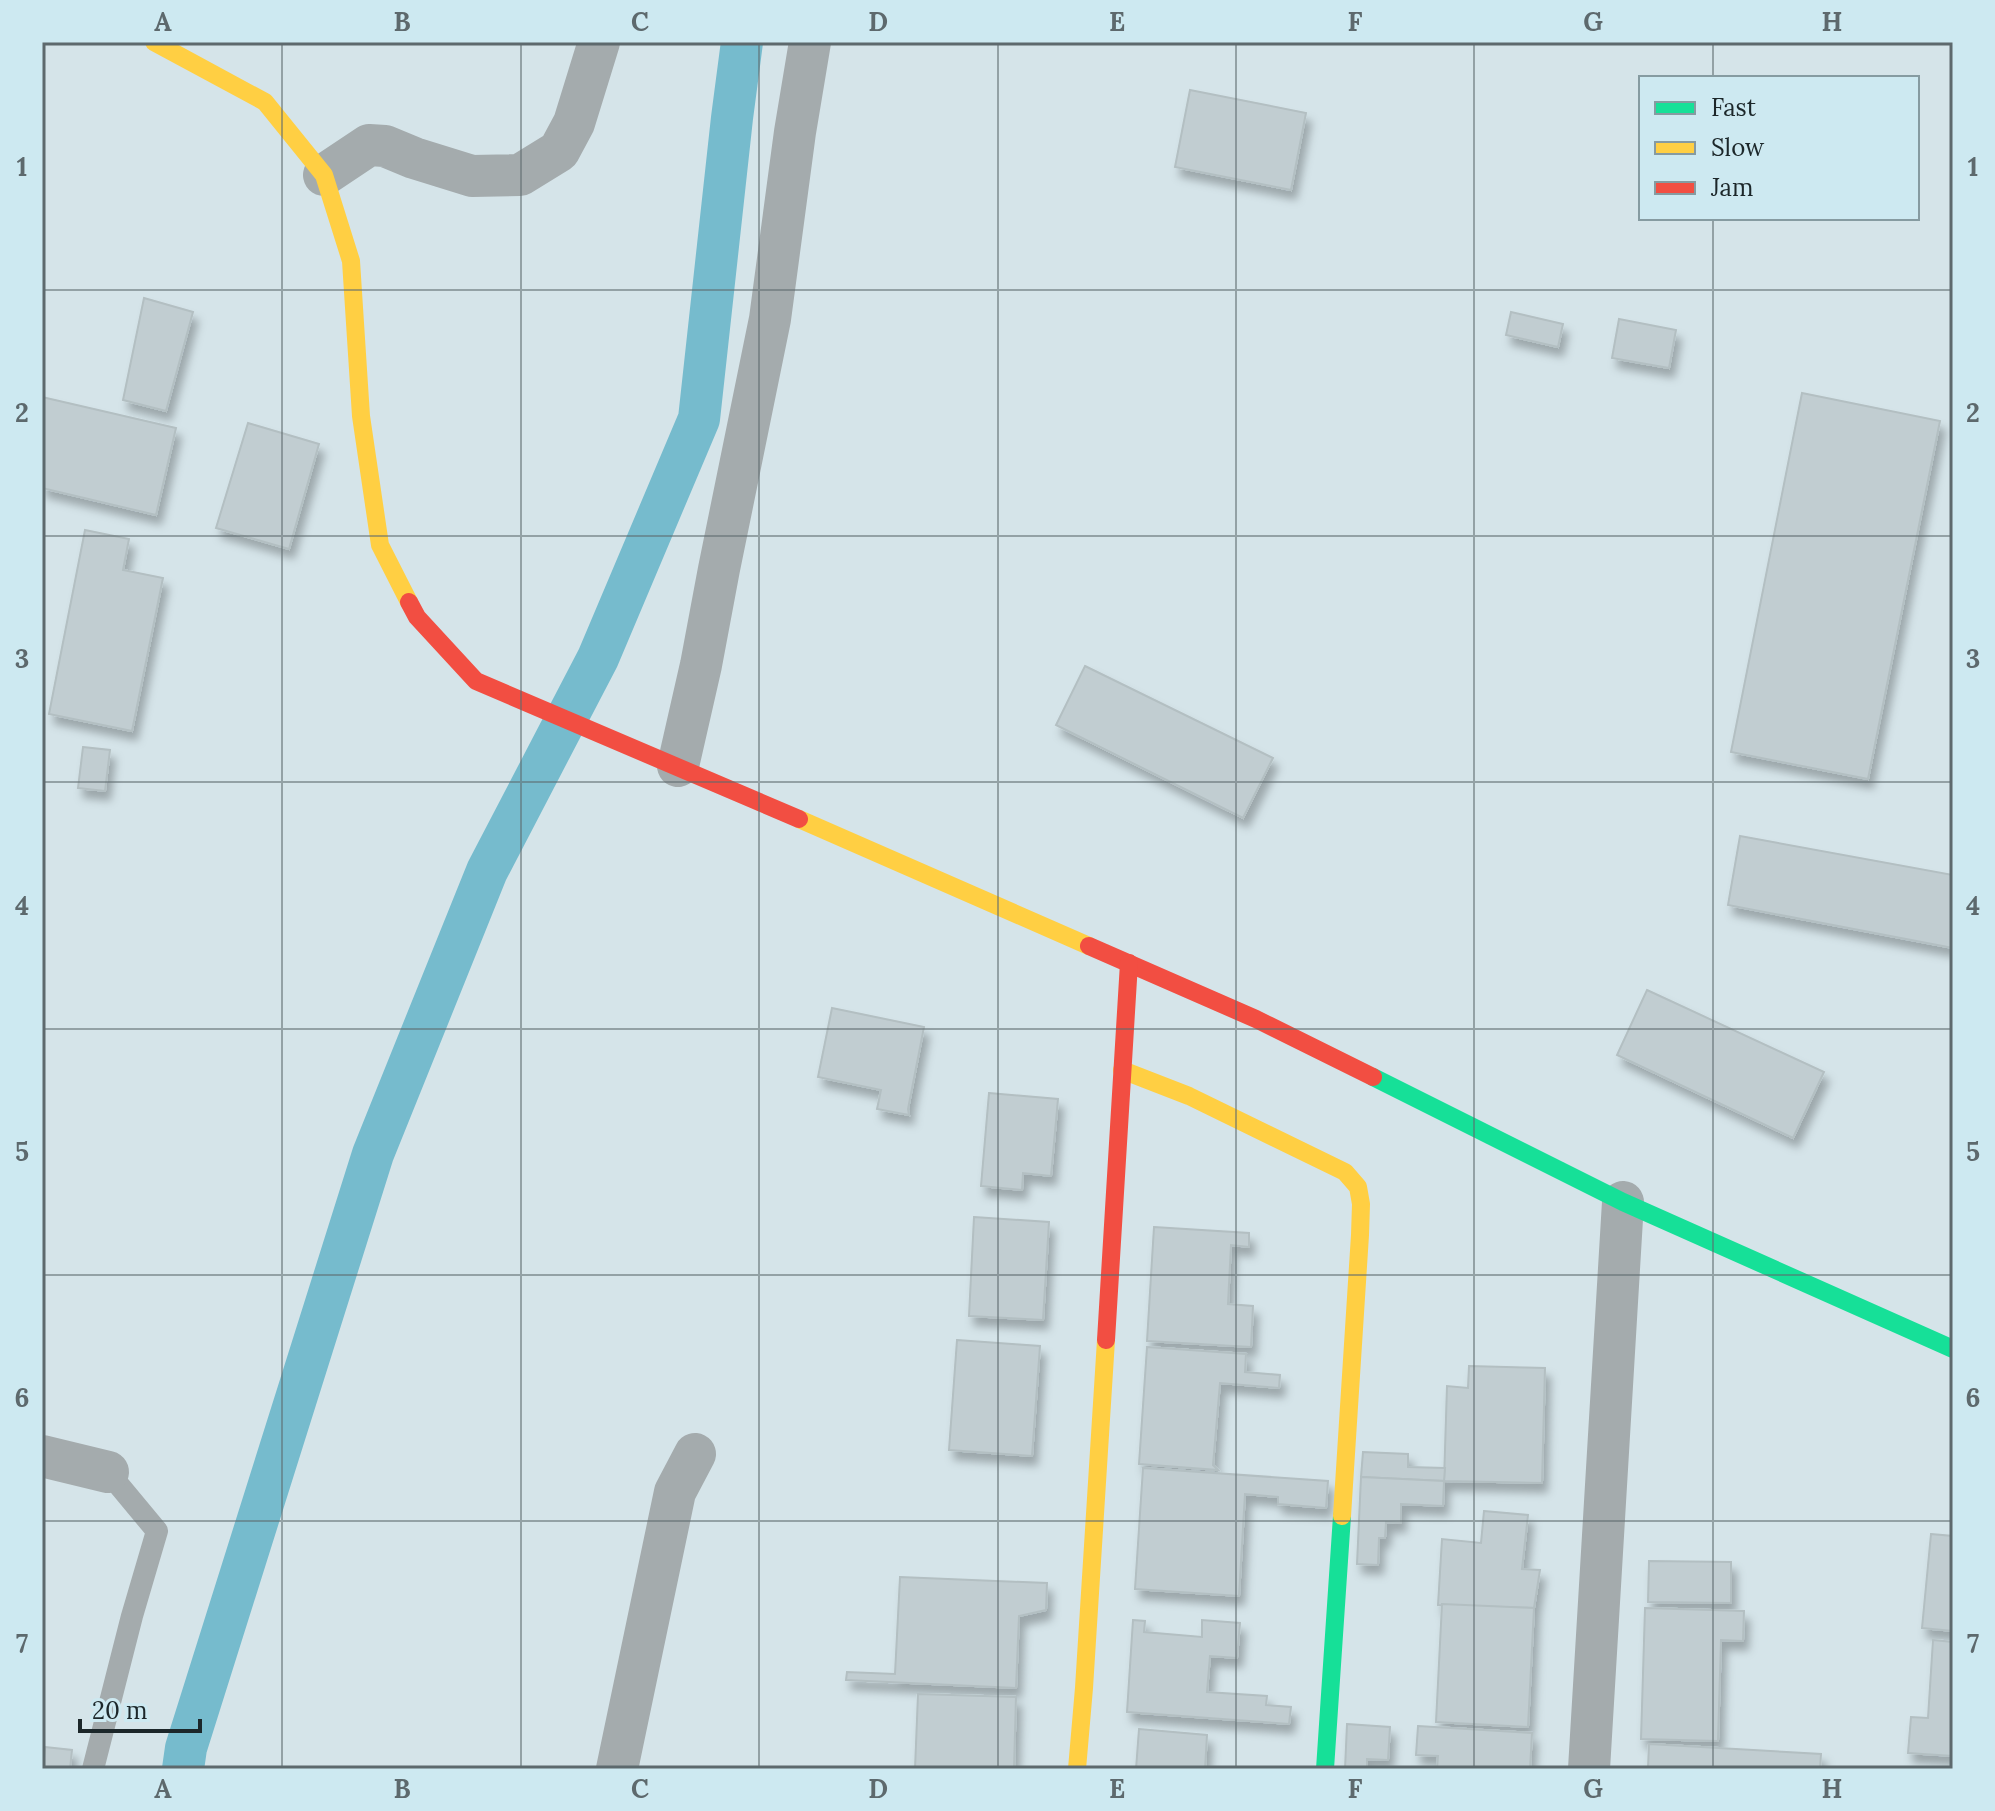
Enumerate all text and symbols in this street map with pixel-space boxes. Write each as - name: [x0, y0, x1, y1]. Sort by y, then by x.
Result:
- text: A: [154, 5, 172, 38]
- text: B: [393, 5, 411, 38]
- text: C: [631, 5, 649, 38]
- text: D: [868, 5, 888, 38]
- text: E: [1109, 5, 1125, 38]
- text: F: [1348, 5, 1363, 38]
- text: G: [1583, 5, 1603, 38]
- text: H: [1822, 5, 1842, 38]
- legend: [1639, 76, 1919, 220]
- text: Fast: [1711, 92, 1757, 123]
- text: Slow: [1711, 132, 1765, 163]
- text: 1: [17, 150, 27, 183]
- text: 1: [1968, 150, 1978, 183]
- text: Jam: [1710, 172, 1753, 203]
- text: 2: [15, 396, 29, 429]
- text: 2: [1966, 396, 1980, 429]
- text: 3: [15, 642, 29, 675]
- text: 3: [1966, 642, 1980, 675]
- text: 4: [15, 889, 29, 922]
- text: 4: [1966, 889, 1980, 922]
- text: 5: [15, 1135, 29, 1168]
- text: 5: [1966, 1135, 1980, 1168]
- text: 6: [15, 1381, 29, 1414]
- text: 6: [1966, 1381, 1980, 1414]
- text: 7: [16, 1627, 28, 1660]
- text: 7: [1967, 1627, 1979, 1660]
- scale bar: [80, 1683, 200, 1733]
- text: 20 m: [92, 1695, 148, 1726]
- text: A: [154, 1772, 172, 1805]
- text: B: [393, 1772, 411, 1805]
- text: C: [631, 1772, 649, 1805]
- text: D: [868, 1772, 888, 1805]
- text: E: [1109, 1772, 1125, 1805]
- text: F: [1348, 1772, 1363, 1805]
- text: G: [1583, 1772, 1603, 1805]
- text: H: [1822, 1772, 1842, 1805]

